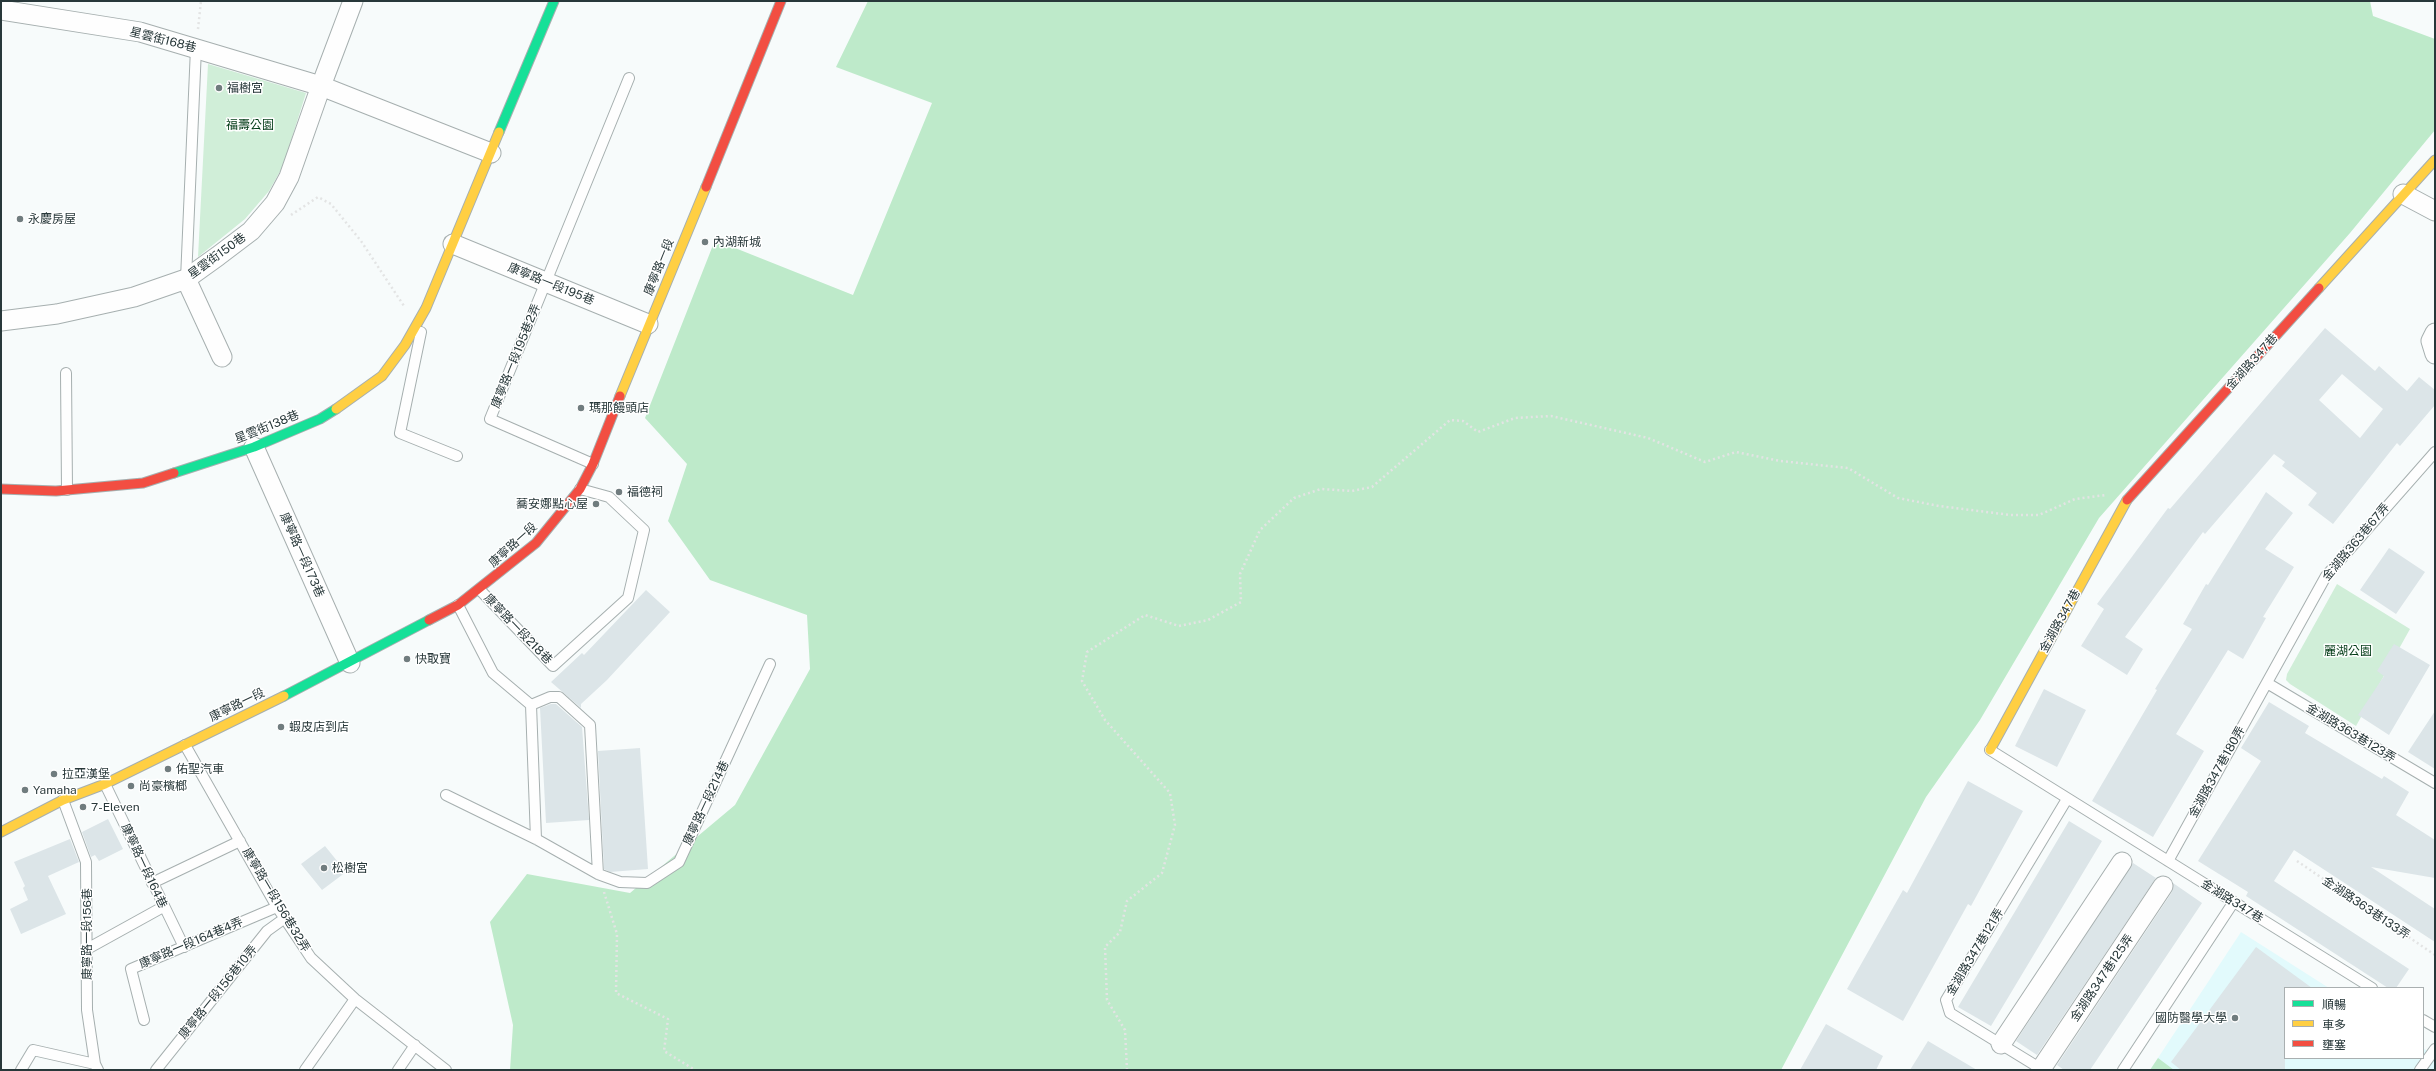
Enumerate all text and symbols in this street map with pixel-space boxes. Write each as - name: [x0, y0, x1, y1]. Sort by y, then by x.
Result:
- street label: 星雲街168巷: [128, 25, 198, 55]
- place label: 福樹宮: [227, 81, 263, 95]
- marker: 福樹宮: [214, 83, 224, 93]
- park label: 福壽公園: [226, 118, 274, 132]
- place label: 永慶房屋: [28, 212, 76, 226]
- marker: 永慶房屋: [15, 214, 25, 224]
- street label: 星雲街150巷: [185, 230, 249, 282]
- place label: 內湖新城: [713, 235, 761, 249]
- street label: 康寧路一段: [641, 236, 677, 298]
- marker: 內湖新城: [700, 237, 710, 247]
- street label: 康寧路一段195巷: [506, 260, 596, 308]
- street label: 康寧路一段195巷2弄: [488, 302, 544, 410]
- street label: 金湖路347巷: [2223, 331, 2281, 393]
- place label: 瑪那饅頭店: [589, 401, 649, 415]
- marker: 瑪那饅頭店: [576, 403, 586, 413]
- street label: 星雲街138巷: [233, 408, 301, 446]
- place label: 福德祠: [627, 485, 663, 499]
- marker: 福德祠: [614, 487, 624, 497]
- place label: 蕎安娜點心屋: [516, 497, 588, 511]
- marker: 蕎安娜點心屋: [591, 499, 601, 509]
- street label: 金湖路363巷67弄: [2319, 500, 2393, 584]
- street label: 康寧路一段173巷: [277, 510, 327, 600]
- street label: 康寧路一段: [486, 520, 540, 570]
- street label: 金湖路347巷: [2037, 587, 2083, 655]
- street label: 康寧路一段218巷: [481, 591, 555, 667]
- park label: 麗湖公園: [2324, 644, 2372, 658]
- place label: 快取寶: [415, 652, 451, 666]
- marker: 快取寶: [402, 654, 412, 664]
- street label: 康寧路一段: [207, 685, 267, 725]
- street label: 金湖路363巷123弄: [2304, 701, 2398, 765]
- place label: 蝦皮店到店: [289, 720, 349, 734]
- marker: 蝦皮店到店: [276, 722, 286, 732]
- street label: 金湖路347巷180弄: [2186, 724, 2248, 820]
- street label: 康寧路一段214巷: [680, 758, 732, 848]
- place label: 佑聖汽車: [176, 762, 224, 776]
- marker: 佑聖汽車: [163, 764, 173, 774]
- place label: 拉亞漢堡: [62, 767, 110, 781]
- marker: 拉亞漢堡: [49, 769, 59, 779]
- place label: 尚豪檳榔: [139, 779, 187, 793]
- marker: 尚豪檳榔: [126, 781, 136, 791]
- place label: Yamaha: [33, 783, 77, 797]
- marker: Yamaha: [20, 785, 30, 795]
- place label: 7-Eleven: [91, 800, 140, 814]
- marker: 7-Eleven: [78, 802, 88, 812]
- street label: 康寧路一段164巷: [118, 821, 170, 911]
- street label: 康寧路一段156巷32弄: [239, 845, 313, 955]
- place label: 松樹宮: [332, 861, 368, 875]
- marker: 松樹宮: [319, 863, 329, 873]
- street label: 金湖路363巷133弄: [2320, 873, 2412, 943]
- street label: 金湖路347巷: [2198, 876, 2266, 926]
- street label: 康寧路一段156巷: [80, 888, 94, 980]
- street label: 金湖路347巷121弄: [1943, 906, 2007, 998]
- street label: 康寧路一段164巷4弄: [137, 915, 245, 971]
- street label: 金湖路347巷125弄: [2068, 932, 2136, 1024]
- street label: 康寧路一段156巷10弄: [176, 942, 260, 1042]
- legend: [2284, 987, 2424, 1059]
- text: 順暢: [2322, 998, 2346, 1012]
- place label: 國防醫學大學: [2155, 1011, 2227, 1025]
- marker: 國防醫學大學: [2230, 1013, 2240, 1023]
- text: 車多: [2322, 1018, 2346, 1032]
- text: 壅塞: [2322, 1038, 2346, 1052]

